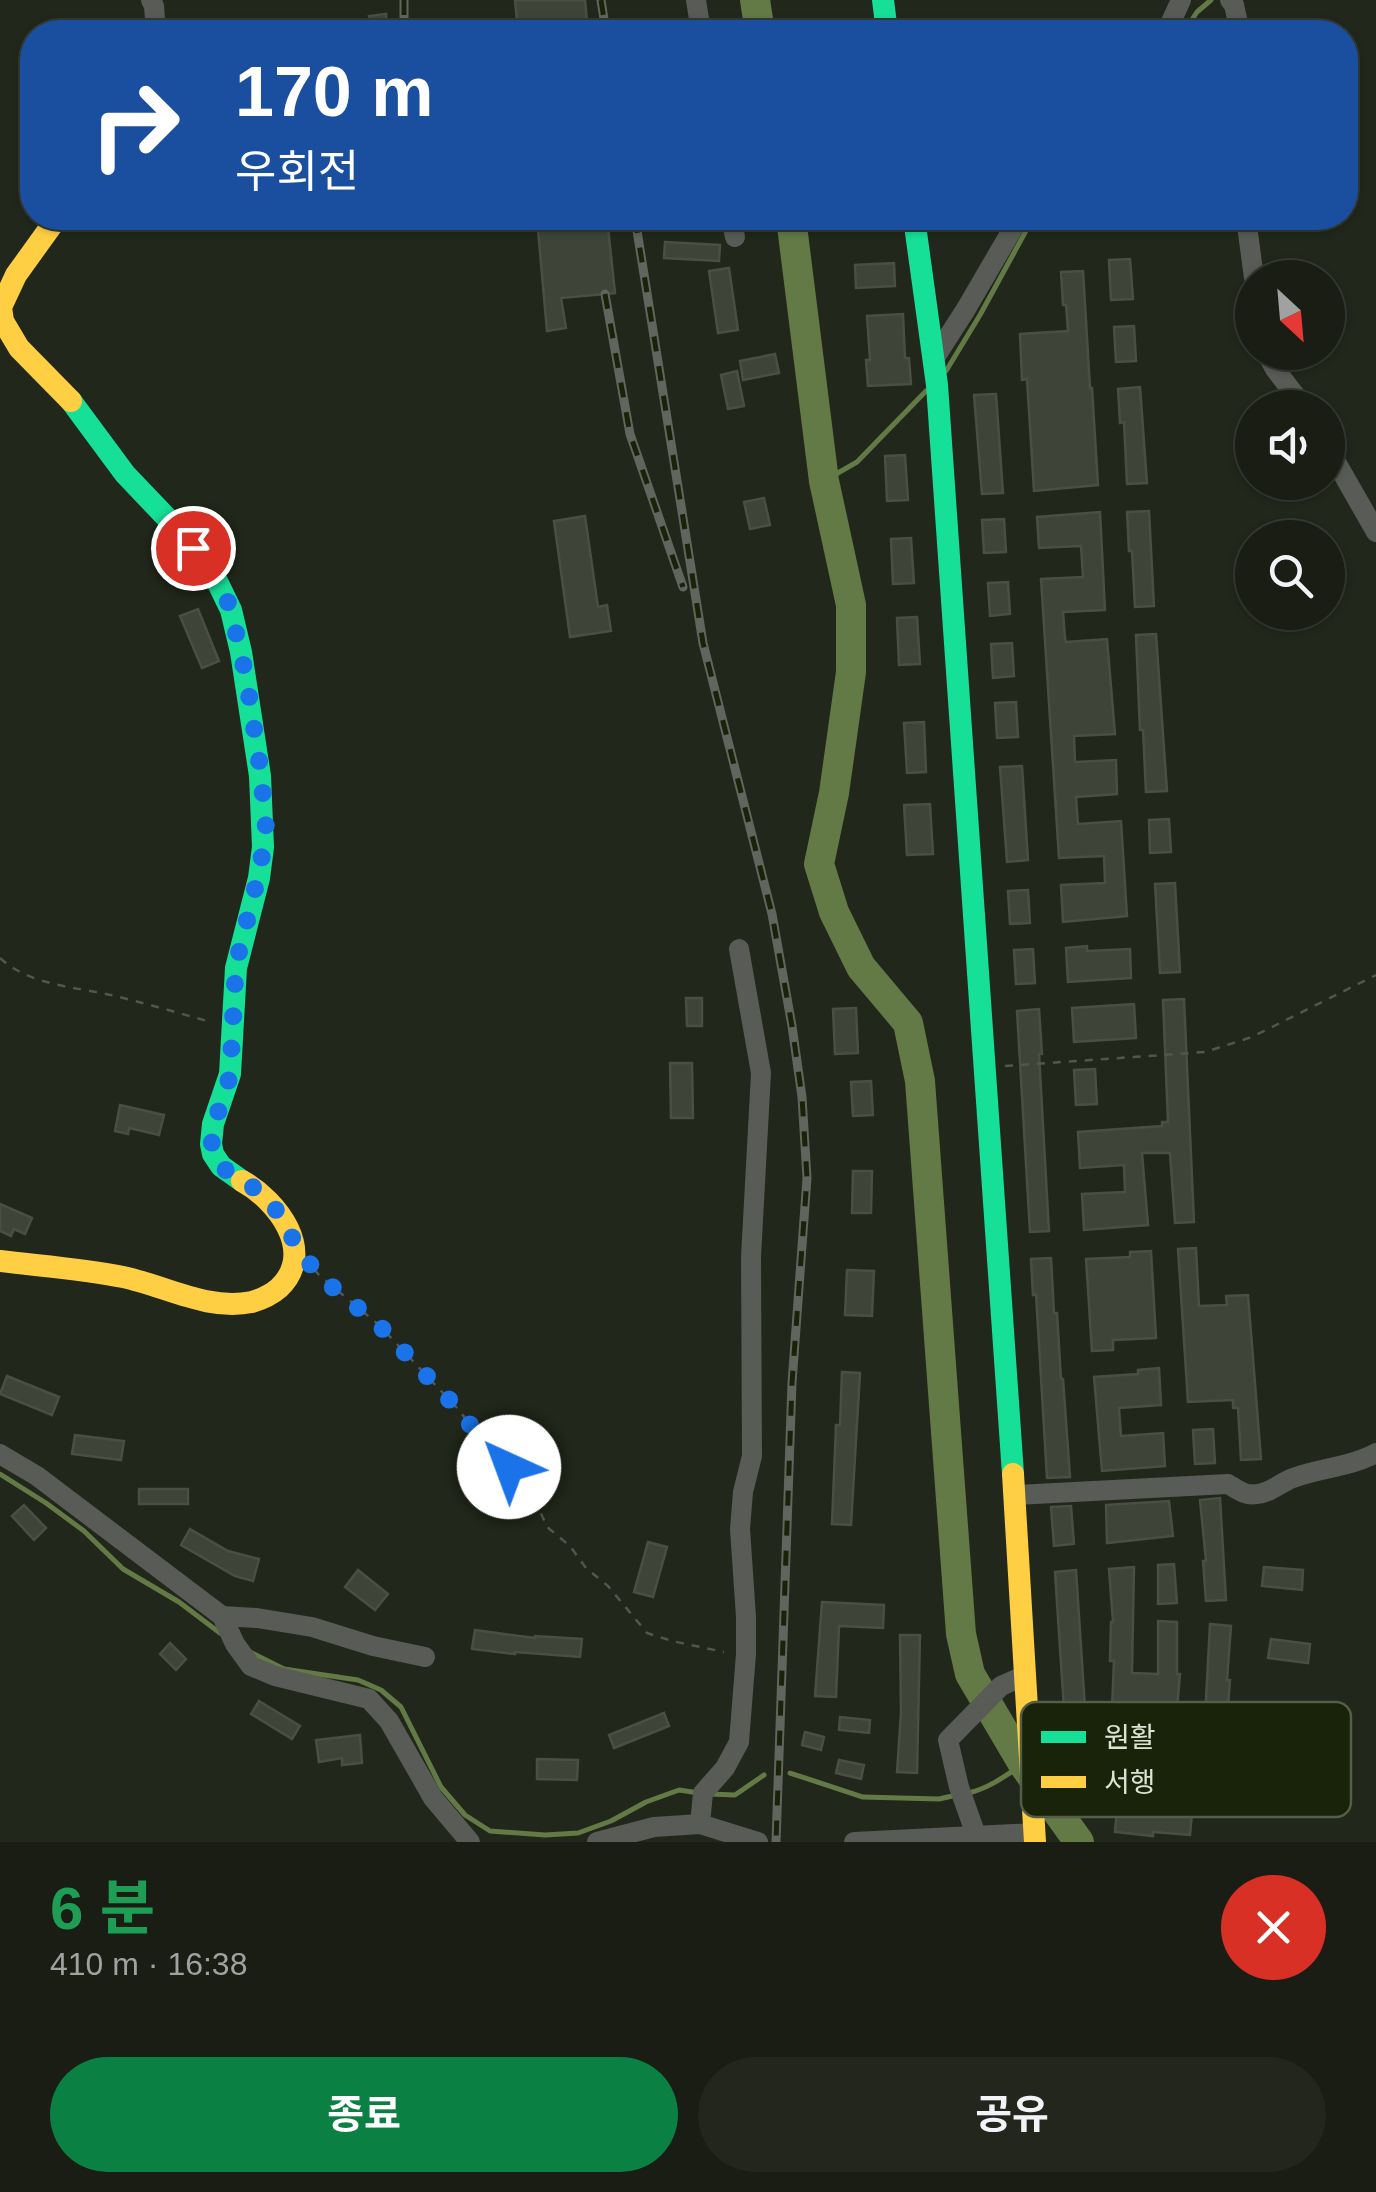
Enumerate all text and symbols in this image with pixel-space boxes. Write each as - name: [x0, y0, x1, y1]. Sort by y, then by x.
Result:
- text: 170 m: [235, 53, 433, 131]
- icon: right: [70, 60, 200, 190]
- text: 우회전: [235, 146, 359, 197]
- north arrow: [1235, 260, 1345, 370]
- map controls: [1235, 260, 1345, 630]
- button: sound: [1235, 390, 1345, 500]
- pin: [151, 506, 236, 591]
- button: search: [1235, 520, 1345, 630]
- icon: arrive: [166, 521, 221, 576]
- position arrow: [457, 1415, 561, 1519]
- legend: [1021, 1702, 1351, 1817]
- text: 원활: [1104, 1722, 1156, 1753]
- text: 서행: [1104, 1767, 1156, 1798]
- text: 6 분: [50, 1875, 155, 1942]
- button: close: [1221, 1875, 1326, 1980]
- text: 410 m · 16:38: [50, 1946, 247, 1982]
- button: 종료: [50, 2057, 678, 2172]
- button: 공유: [698, 2057, 1326, 2172]

